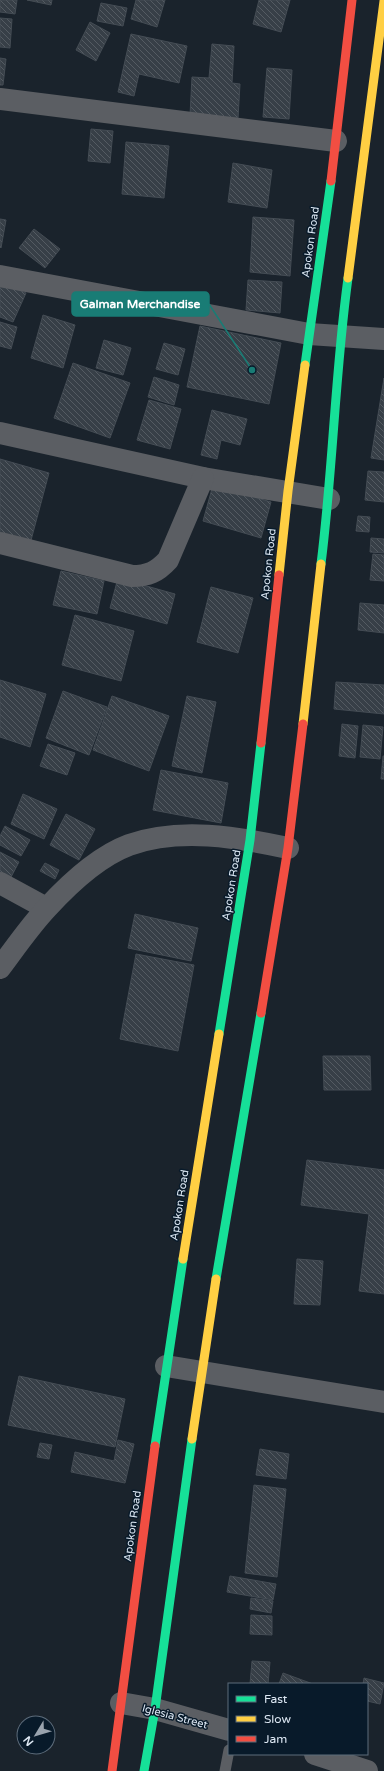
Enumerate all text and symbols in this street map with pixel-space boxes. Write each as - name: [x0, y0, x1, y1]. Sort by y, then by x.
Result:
- street label: Apokon Road: [299, 206, 322, 278]
- callout: Galman Merchandise: [72, 292, 209, 316]
- text: Galman Merchandise: [80, 297, 200, 311]
- street label: Apokon Road: [258, 528, 279, 600]
- street label: Apokon Road: [219, 849, 244, 921]
- street label: Apokon Road: [167, 1169, 192, 1241]
- street label: Apokon Road: [121, 1490, 144, 1562]
- legend: [228, 1683, 368, 1755]
- text: Fast: [264, 1692, 288, 1706]
- street label: Iglesia Street: [141, 1701, 209, 1731]
- text: Slow: [264, 1712, 291, 1726]
- north arrow: [16, 1715, 56, 1755]
- text: Jam: [264, 1732, 287, 1746]
- text: N: [21, 1733, 36, 1748]

